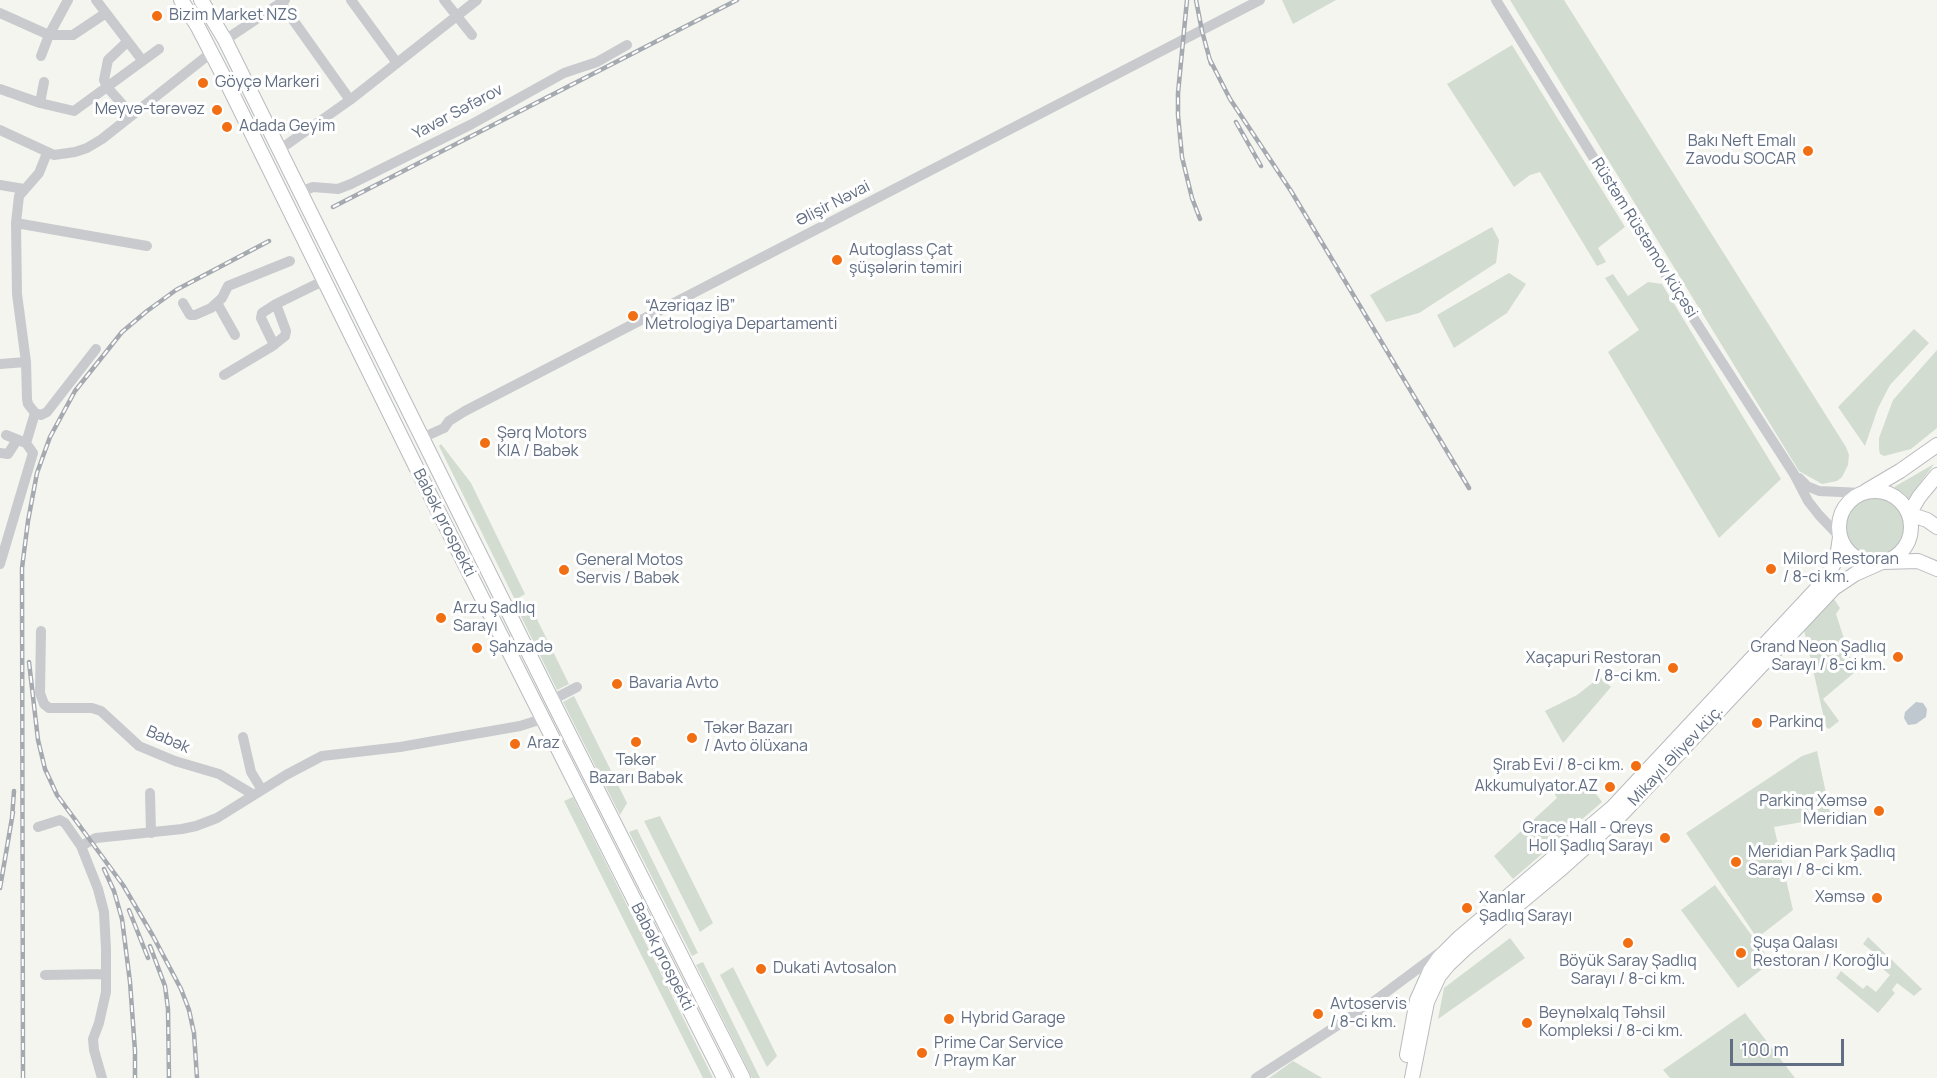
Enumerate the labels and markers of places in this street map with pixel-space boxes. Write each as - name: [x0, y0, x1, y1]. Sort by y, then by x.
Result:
- place label: Bizim Market NZS: [169, 6, 297, 26]
- marker: Bizim Market NZS: [150, 9, 164, 23]
- place label: Göyçə Markeri: [215, 73, 319, 93]
- marker: Göyçə Markeri: [196, 76, 210, 90]
- place label: Meyvə-tərəvəz: [95, 100, 205, 120]
- marker: Meyvə-tərəvəz: [210, 103, 224, 117]
- place label: Adada Geyim: [239, 117, 335, 137]
- marker: Adada Geyim: [220, 120, 234, 134]
- place label: Bakı Neft Emalı Zavodu SOCAR: [1685, 132, 1796, 170]
- marker: Bakı Neft Emalı Zavodu SOCAR: [1801, 144, 1815, 158]
- place label: Autoglass Çat şüşələrin təmiri: [849, 241, 962, 279]
- marker: Autoglass Çat şüşələrin təmiri: [830, 253, 844, 267]
- place label: “Azəriqaz İB” Metrologiya Departamenti: [645, 297, 837, 335]
- marker: “Azəriqaz İB” Metrologiya Departamenti: [626, 309, 640, 323]
- place label: Şərq Motors KIA / Babək: [497, 424, 587, 462]
- marker: Şərq Motors KIA / Babək: [478, 436, 492, 450]
- place label: Milord Restoran / 8-ci km.: [1783, 550, 1899, 588]
- place label: General Motos Servis / Babək: [576, 551, 683, 589]
- marker: Milord Restoran / 8-ci km.: [1764, 562, 1778, 576]
- marker: General Motos Servis / Babək: [557, 563, 571, 577]
- place label: Arzu Şadlıq Sarayı: [453, 599, 535, 637]
- marker: Arzu Şadlıq Sarayı: [434, 611, 448, 625]
- place label: Şahzadə: [489, 638, 553, 658]
- place label: Grand Neon Şadlıq Sarayı / 8-ci km.: [1751, 638, 1886, 676]
- marker: Şahzadə: [470, 641, 484, 655]
- place label: Xaçapuri Restoran / 8-ci km.: [1526, 649, 1661, 687]
- marker: Grand Neon Şadlıq Sarayı / 8-ci km.: [1891, 650, 1905, 664]
- marker: Xaçapuri Restoran / 8-ci km.: [1666, 661, 1680, 675]
- place label: Bavaria Avto: [629, 674, 719, 694]
- marker: Bavaria Avto: [610, 677, 624, 691]
- place label: Parkinq: [1769, 713, 1824, 733]
- marker: Parkinq: [1750, 716, 1764, 730]
- place label: Təkər Bazarı / Avto ölüxana: [704, 719, 808, 757]
- marker: Təkər Bazarı / Avto ölüxana: [685, 731, 699, 745]
- place label: Araz: [527, 734, 560, 754]
- marker: Təkər Bazarı Babək: [629, 735, 643, 749]
- marker: Araz: [508, 737, 522, 751]
- place label: Təkər Bazarı Babək: [589, 751, 683, 789]
- place label: Şırab Evi / 8-ci km.: [1493, 756, 1624, 776]
- marker: Şırab Evi / 8-ci km.: [1629, 759, 1643, 773]
- place label: Akkumulyator.AZ: [1475, 777, 1598, 797]
- marker: Akkumulyator.AZ: [1603, 780, 1617, 794]
- place label: Parkinq Xəmsə Meridian: [1759, 792, 1867, 830]
- marker: Parkinq Xəmsə Meridian: [1872, 804, 1886, 818]
- place label: Grace Hall - Qreys Holl Şadlıq Sarayı: [1523, 819, 1653, 857]
- marker: Grace Hall - Qreys Holl Şadlıq Sarayı: [1658, 831, 1672, 845]
- place label: Meridian Park Şadlıq Sarayı / 8-ci km.: [1748, 843, 1895, 881]
- marker: Meridian Park Şadlıq Sarayı / 8-ci km.: [1729, 855, 1743, 869]
- place label: Xəmsə: [1815, 888, 1865, 908]
- place label: Xanlar Şadlıq Sarayı: [1479, 889, 1572, 927]
- marker: Xəmsə: [1870, 891, 1884, 905]
- marker: Xanlar Şadlıq Sarayı: [1460, 901, 1474, 915]
- place label: Şuşa Qalası Restoran / Koroğlu: [1753, 934, 1889, 972]
- marker: Böyük Saray Şadlıq Sarayı / 8-ci km.: [1621, 936, 1635, 950]
- marker: Şuşa Qalası Restoran / Koroğlu: [1734, 946, 1748, 960]
- place label: Böyük Saray Şadlıq Sarayı / 8-ci km.: [1559, 952, 1697, 990]
- place label: Dukati Avtosalon: [773, 959, 897, 979]
- marker: Dukati Avtosalon: [754, 962, 768, 976]
- place label: Avtoservis / 8-ci km.: [1330, 995, 1407, 1033]
- place label: Beynəlxalq Təhsil Kompleksi / 8-ci km.: [1539, 1004, 1683, 1042]
- marker: Avtoservis / 8-ci km.: [1311, 1007, 1325, 1021]
- place label: Hybrid Garage: [961, 1009, 1065, 1029]
- marker: Hybrid Garage: [942, 1012, 956, 1026]
- marker: Beynəlxalq Təhsil Kompleksi / 8-ci km.: [1520, 1016, 1534, 1030]
- place label: Prime Car Service / Praym Kar: [934, 1034, 1063, 1072]
- marker: Prime Car Service / Praym Kar: [915, 1046, 929, 1060]

